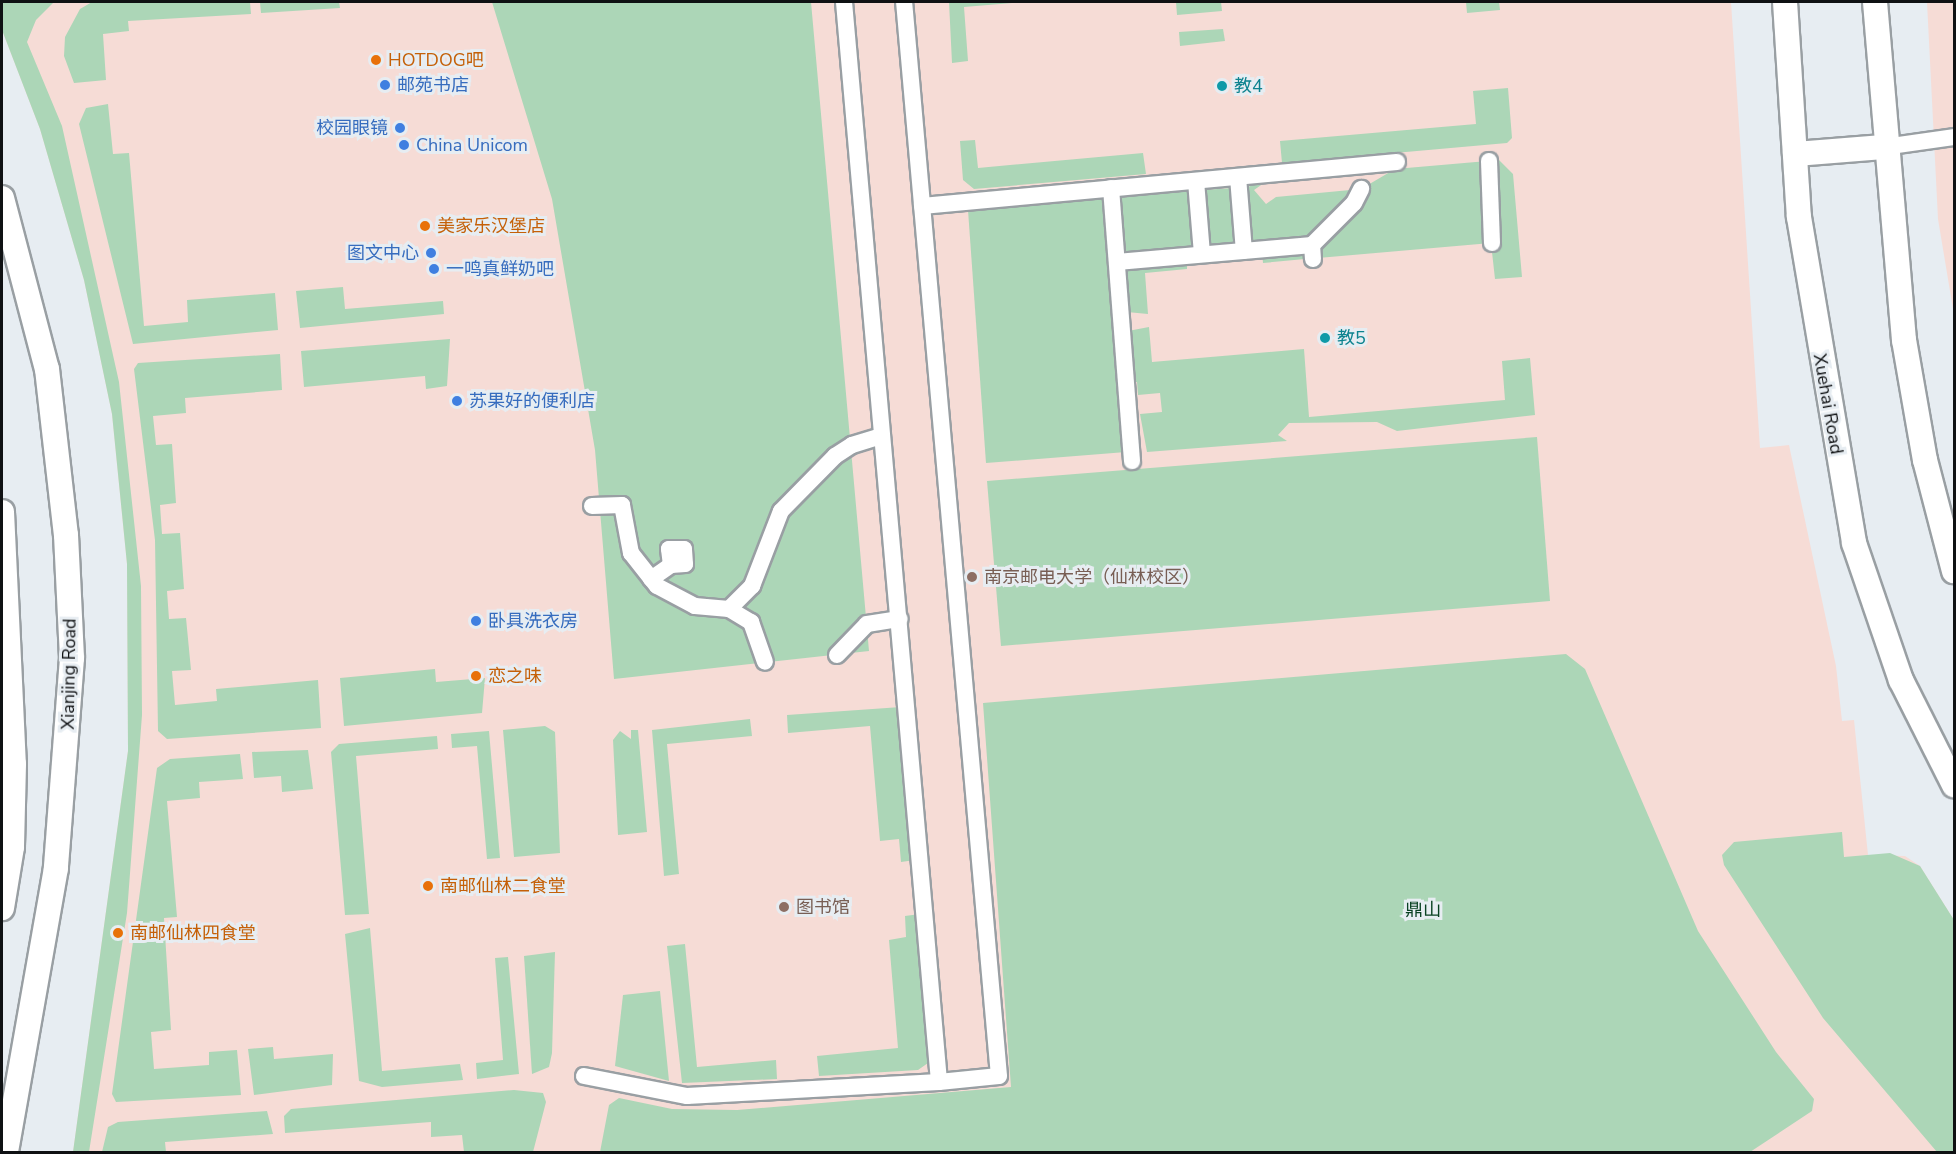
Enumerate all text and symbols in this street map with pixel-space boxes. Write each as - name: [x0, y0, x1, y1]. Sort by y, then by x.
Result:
- place label: HOTDOG吧: [388, 49, 484, 71]
- marker: HOTDOG吧: [369, 53, 383, 67]
- place label: 邮苑书店: [397, 74, 469, 96]
- place label: 教4: [1234, 75, 1263, 97]
- marker: 邮苑书店: [378, 78, 392, 92]
- marker: 教4: [1215, 79, 1229, 93]
- place label: 校园眼镜: [316, 117, 388, 139]
- marker: 校园眼镜: [393, 121, 407, 135]
- place label: China Unicom: [416, 134, 528, 156]
- marker: China Unicom: [397, 138, 411, 152]
- place label: 美家乐汉堡店: [437, 215, 545, 237]
- marker: 美家乐汉堡店: [418, 219, 432, 233]
- place label: 图文中心: [347, 242, 419, 264]
- marker: 图文中心: [424, 246, 438, 260]
- place label: 一鸣真鲜奶吧: [446, 258, 554, 280]
- marker: 一鸣真鲜奶吧: [427, 262, 441, 276]
- place label: 教5: [1337, 327, 1366, 349]
- marker: 教5: [1318, 331, 1332, 345]
- street label: Xuehai Road: [1809, 352, 1847, 456]
- place label: 苏果好的便利店: [469, 390, 595, 412]
- marker: 苏果好的便利店: [450, 394, 464, 408]
- place label: 南京邮电大学（仙林校区）: [984, 566, 1200, 588]
- marker: 南京邮电大学（仙林校区）: [965, 570, 979, 584]
- place label: 卧具洗衣房: [488, 610, 578, 632]
- marker: 卧具洗衣房: [469, 614, 483, 628]
- street label: Xianjing Road: [57, 618, 81, 730]
- place label: 恋之味: [488, 665, 542, 687]
- marker: 恋之味: [469, 669, 483, 683]
- place label: 南邮仙林二食堂: [440, 875, 566, 897]
- marker: 南邮仙林二食堂: [421, 879, 435, 893]
- place label: 图书馆: [796, 896, 850, 918]
- park label: 鼎山: [1405, 899, 1441, 921]
- marker: 图书馆: [777, 900, 791, 914]
- place label: 南邮仙林四食堂: [130, 922, 256, 944]
- marker: 南邮仙林四食堂: [111, 926, 125, 940]

